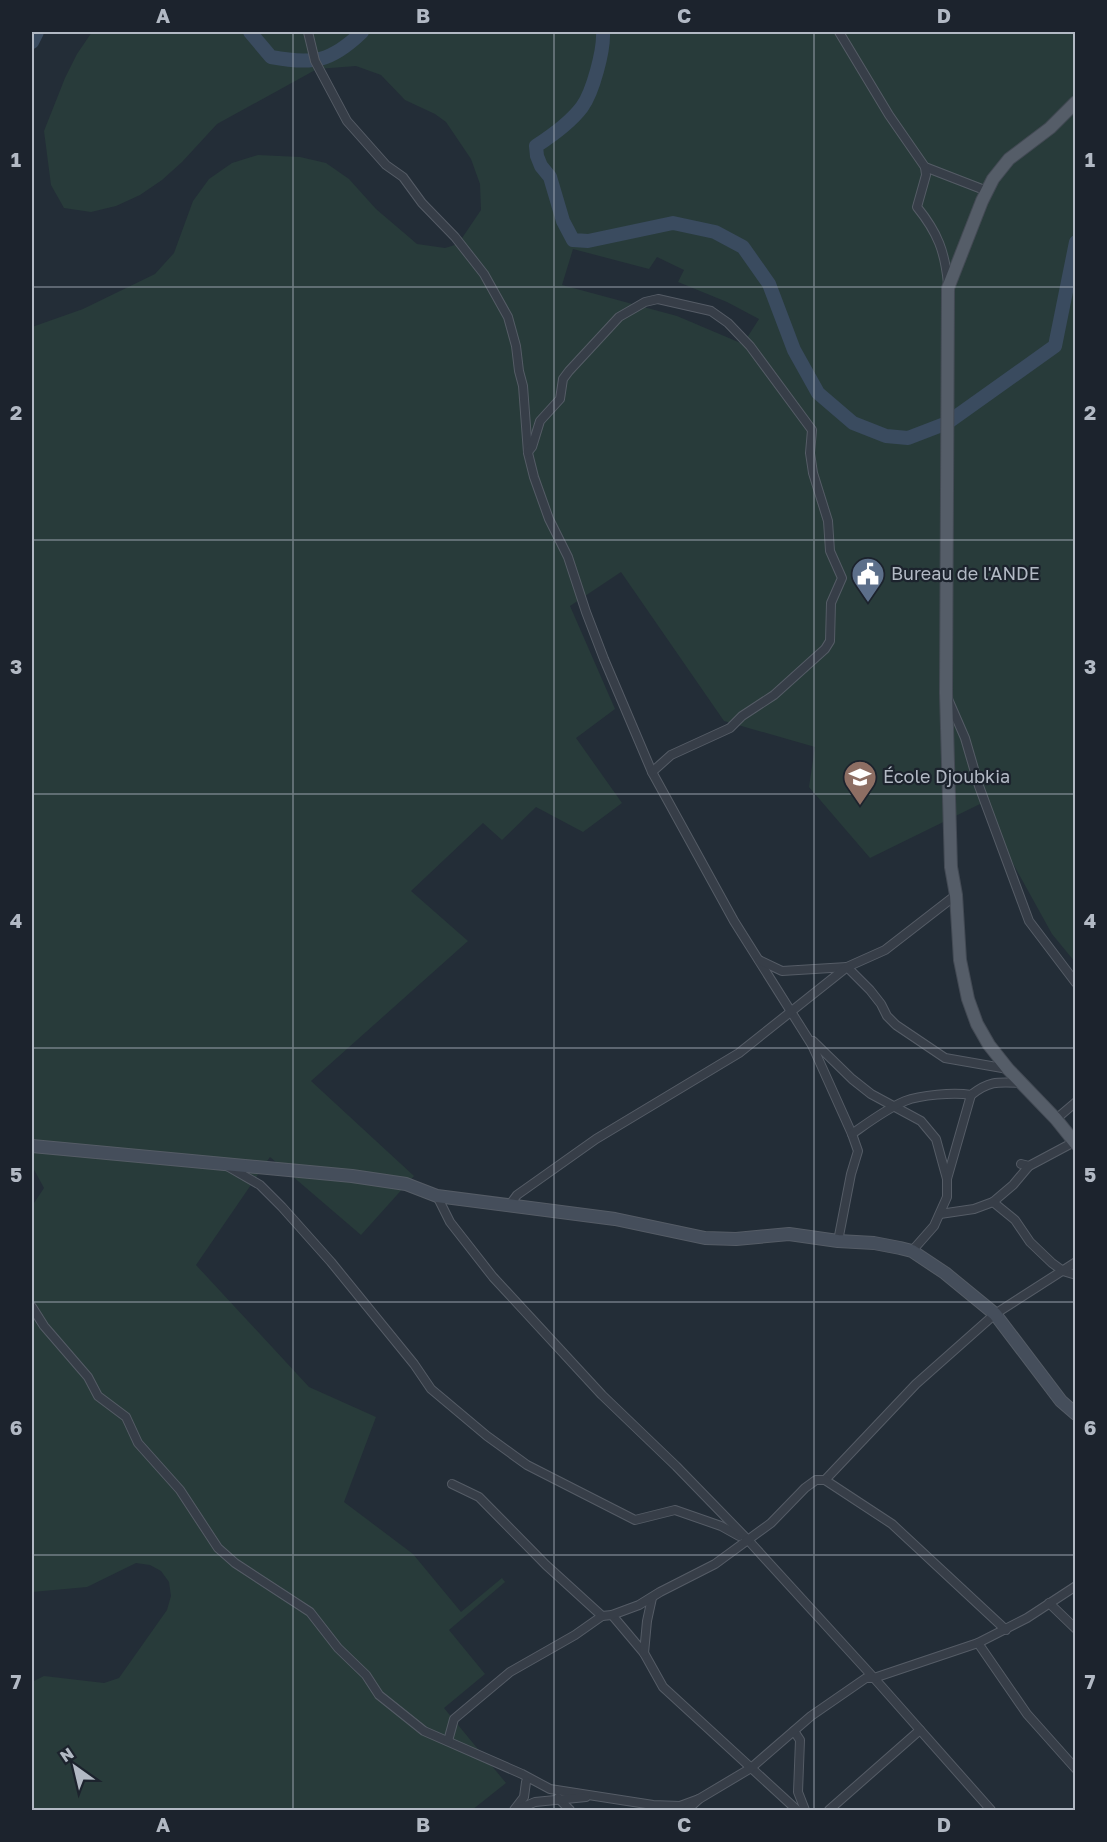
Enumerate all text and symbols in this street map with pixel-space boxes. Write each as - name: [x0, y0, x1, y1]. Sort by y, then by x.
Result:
- text: A: [156, 3, 170, 27]
- text: B: [416, 3, 430, 27]
- text: C: [677, 3, 691, 27]
- text: D: [937, 3, 951, 27]
- text: 1: [11, 147, 21, 171]
- text: 1: [1085, 147, 1095, 171]
- text: 2: [10, 400, 22, 424]
- text: 2: [1084, 400, 1096, 424]
- public building icon: Bureau de l'ANDE: [850, 556, 886, 603]
- place label: Bureau de l'ANDE: [891, 562, 1040, 584]
- text: 3: [10, 654, 22, 678]
- text: 3: [1084, 654, 1096, 678]
- school or university icon: École Djoubkia: [842, 759, 878, 806]
- place label: École Djoubkia: [883, 765, 1010, 787]
- text: 4: [10, 908, 22, 932]
- text: 4: [1084, 908, 1096, 932]
- text: 5: [10, 1162, 22, 1186]
- text: 5: [1084, 1162, 1096, 1186]
- text: 6: [10, 1415, 22, 1439]
- text: 6: [1084, 1415, 1096, 1439]
- text: 7: [11, 1669, 22, 1693]
- text: 7: [1085, 1669, 1096, 1693]
- north arrow: [45, 1737, 105, 1797]
- text: N: [56, 1743, 77, 1766]
- text: A: [156, 1812, 170, 1836]
- text: B: [416, 1812, 430, 1836]
- text: C: [677, 1812, 691, 1836]
- text: D: [937, 1812, 951, 1836]

